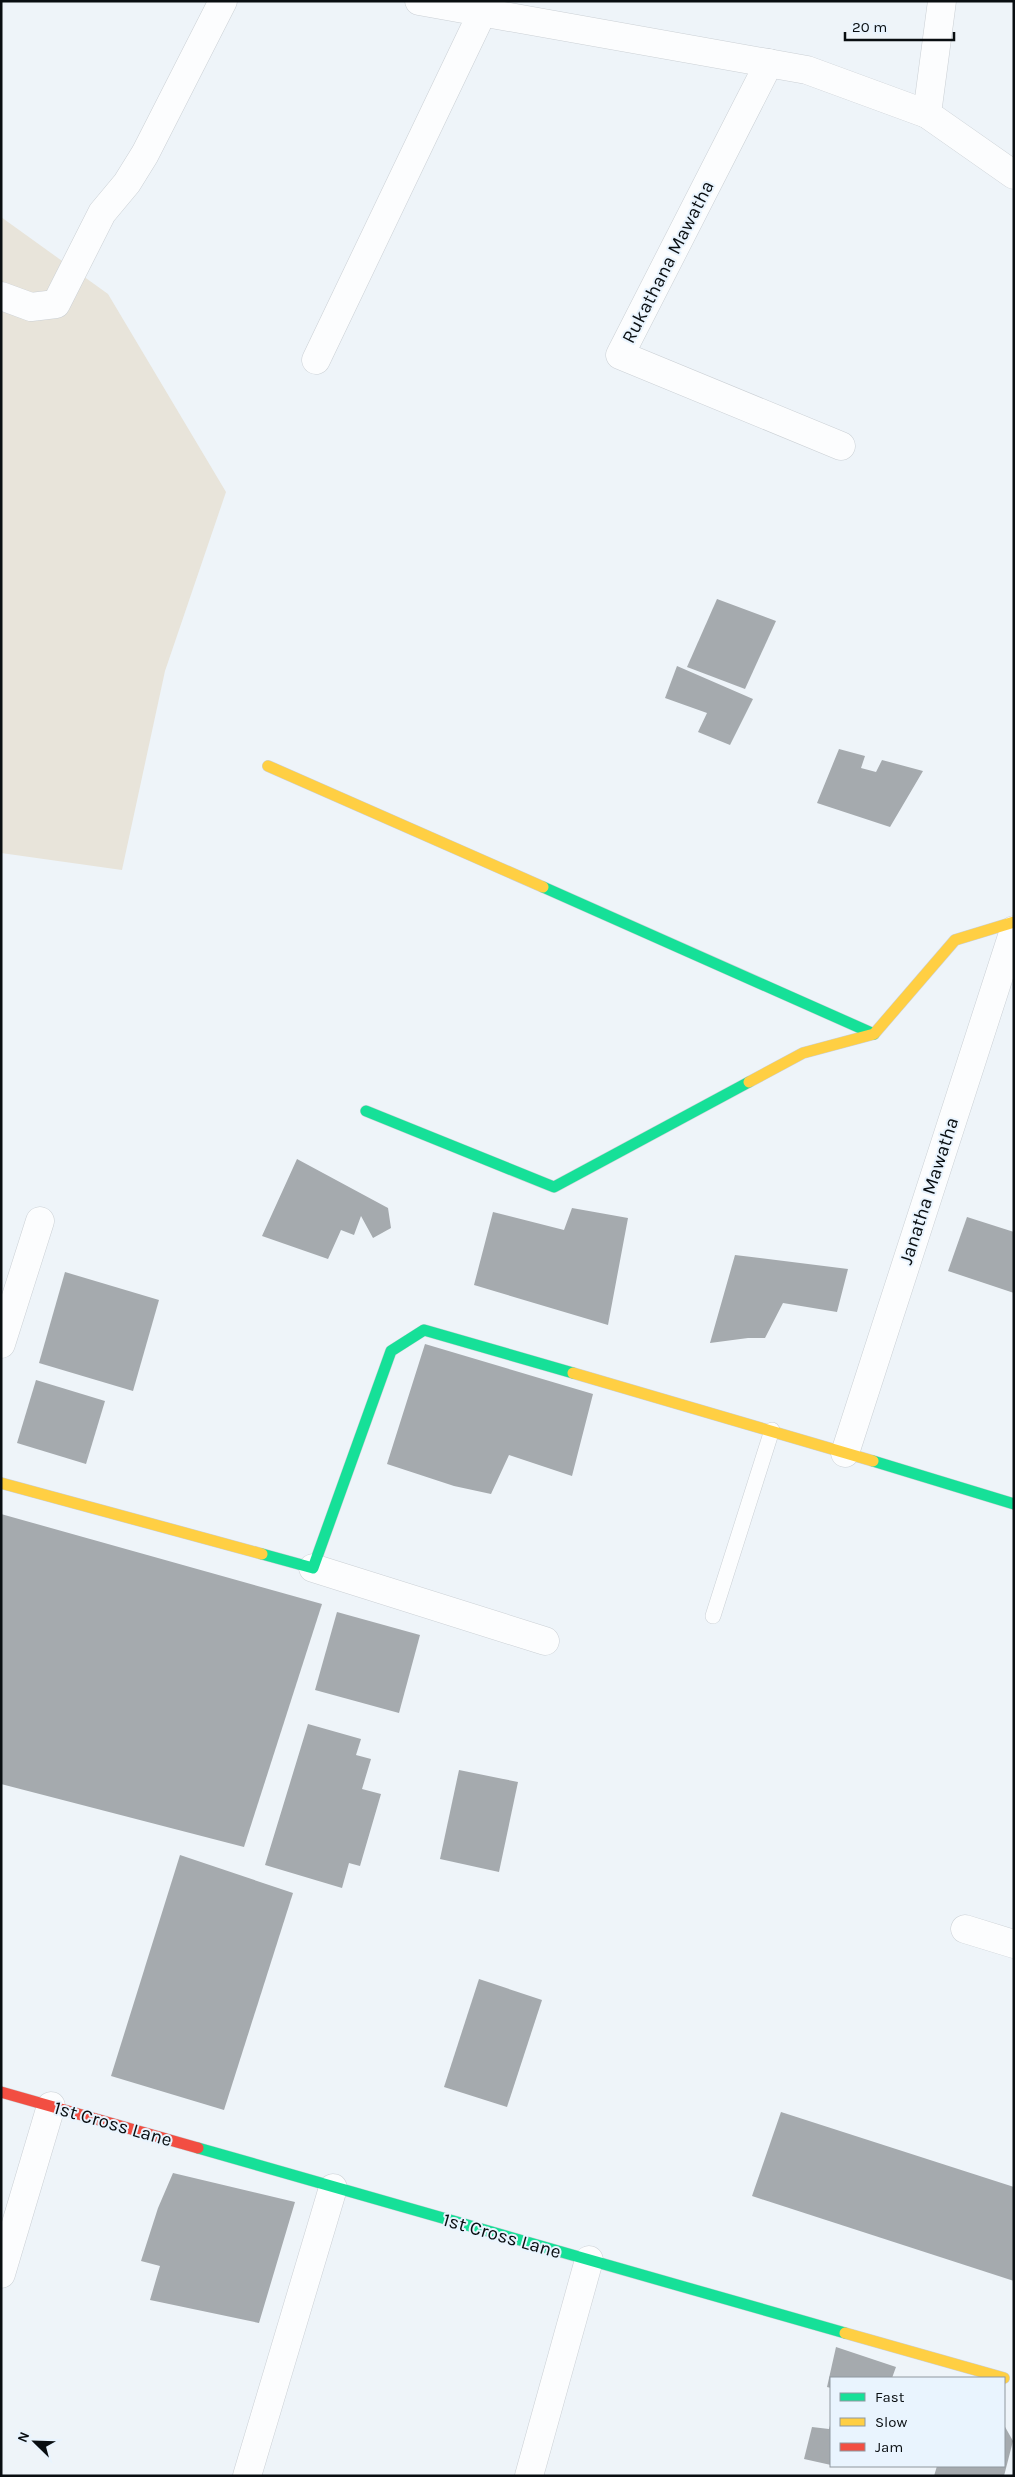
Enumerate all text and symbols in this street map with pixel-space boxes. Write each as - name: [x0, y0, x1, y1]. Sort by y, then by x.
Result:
- scale bar: [845, 10, 954, 42]
- text: 20 m: [852, 18, 887, 36]
- street label: Rukathana Mawatha: [617, 177, 719, 347]
- street label: Janatha Mawatha: [895, 1115, 963, 1267]
- street label: 1st Cross Lane: [51, 2097, 175, 2151]
- street label: 1st Cross Lane: [440, 2209, 564, 2263]
- legend: [830, 2377, 1005, 2467]
- text: Fast: [875, 2388, 905, 2406]
- text: Slow: [875, 2413, 907, 2431]
- north arrow: [10, 2417, 60, 2467]
- text: N: [14, 2429, 33, 2445]
- text: Jam: [875, 2438, 903, 2456]

